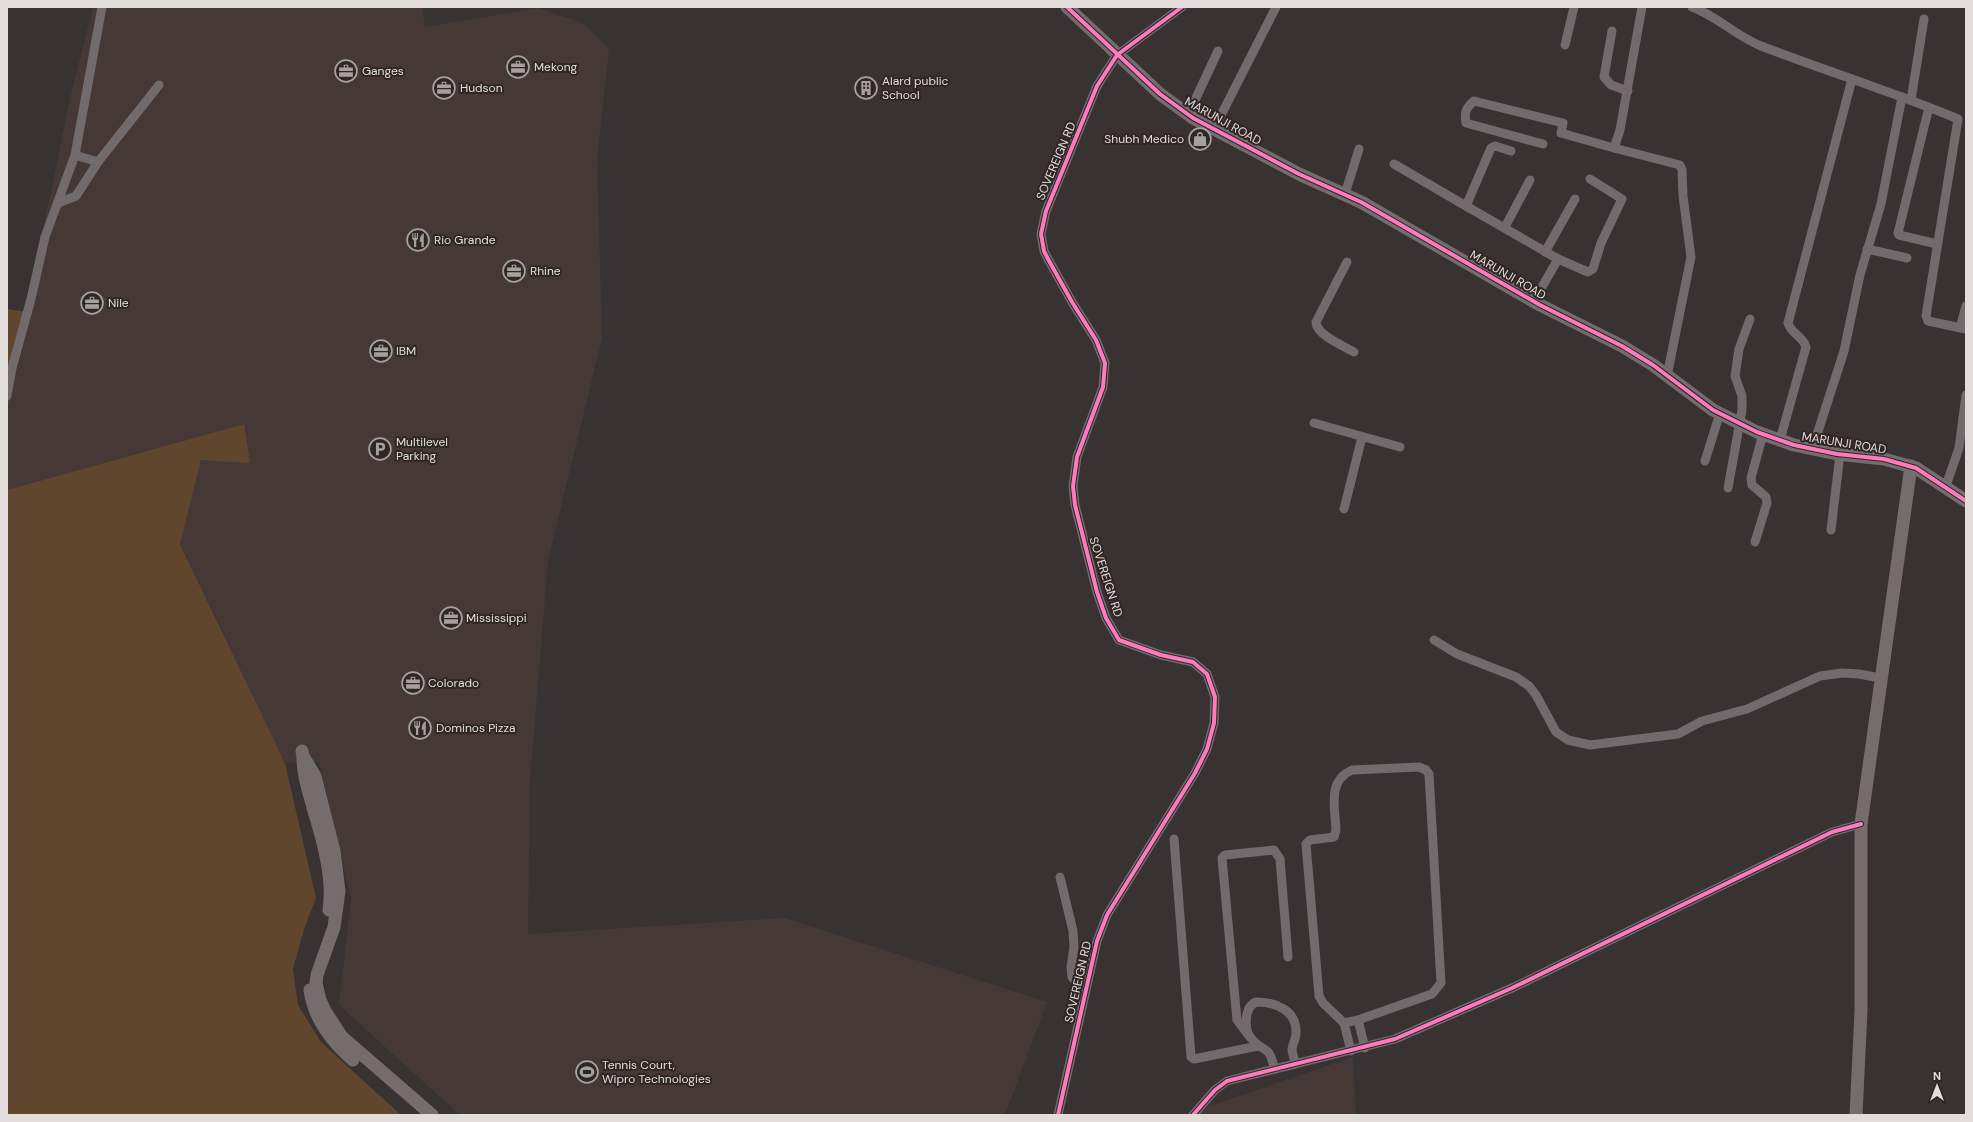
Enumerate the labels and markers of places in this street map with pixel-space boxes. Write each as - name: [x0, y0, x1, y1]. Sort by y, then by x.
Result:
- office icon: Mekong: [505, 54, 531, 80]
- office icon: Ganges: [333, 58, 359, 84]
- place label: Mekong: [534, 59, 578, 75]
- place label: Ganges: [362, 63, 404, 79]
- place label: Alard public School: [882, 73, 949, 103]
- office icon: Hudson: [431, 75, 457, 101]
- building icon: Alard public School: [853, 75, 879, 101]
- place label: Hudson: [460, 80, 503, 96]
- shop icon: Shubh Medico: [1187, 126, 1213, 152]
- place label: Shubh Medico: [1104, 131, 1184, 147]
- restaurant icon: Rio Grande: [405, 227, 431, 253]
- place label: Rio Grande: [434, 232, 496, 248]
- office icon: Rhine: [501, 258, 527, 284]
- place label: Rhine: [530, 263, 561, 279]
- office icon: Nile: [79, 290, 105, 316]
- place label: Nile: [108, 295, 129, 311]
- office icon: IBM: [368, 338, 394, 364]
- place label: IBM: [396, 343, 416, 359]
- place label: Multilevel Parking: [396, 434, 448, 464]
- parking icon: Multilevel Parking: [367, 436, 393, 462]
- office icon: Mississippi: [438, 605, 464, 631]
- place label: Mississippi: [466, 610, 527, 626]
- office icon: Colorado: [400, 670, 426, 696]
- place label: Colorado: [428, 675, 479, 691]
- restaurant icon: Dominos Pizza: [407, 715, 433, 741]
- place label: Dominos Pizza: [436, 720, 516, 736]
- place label: Tennis Court, Wipro Technologies: [602, 1057, 711, 1087]
- sports icon: Tennis Court, Wipro Technologies: [574, 1059, 600, 1085]

